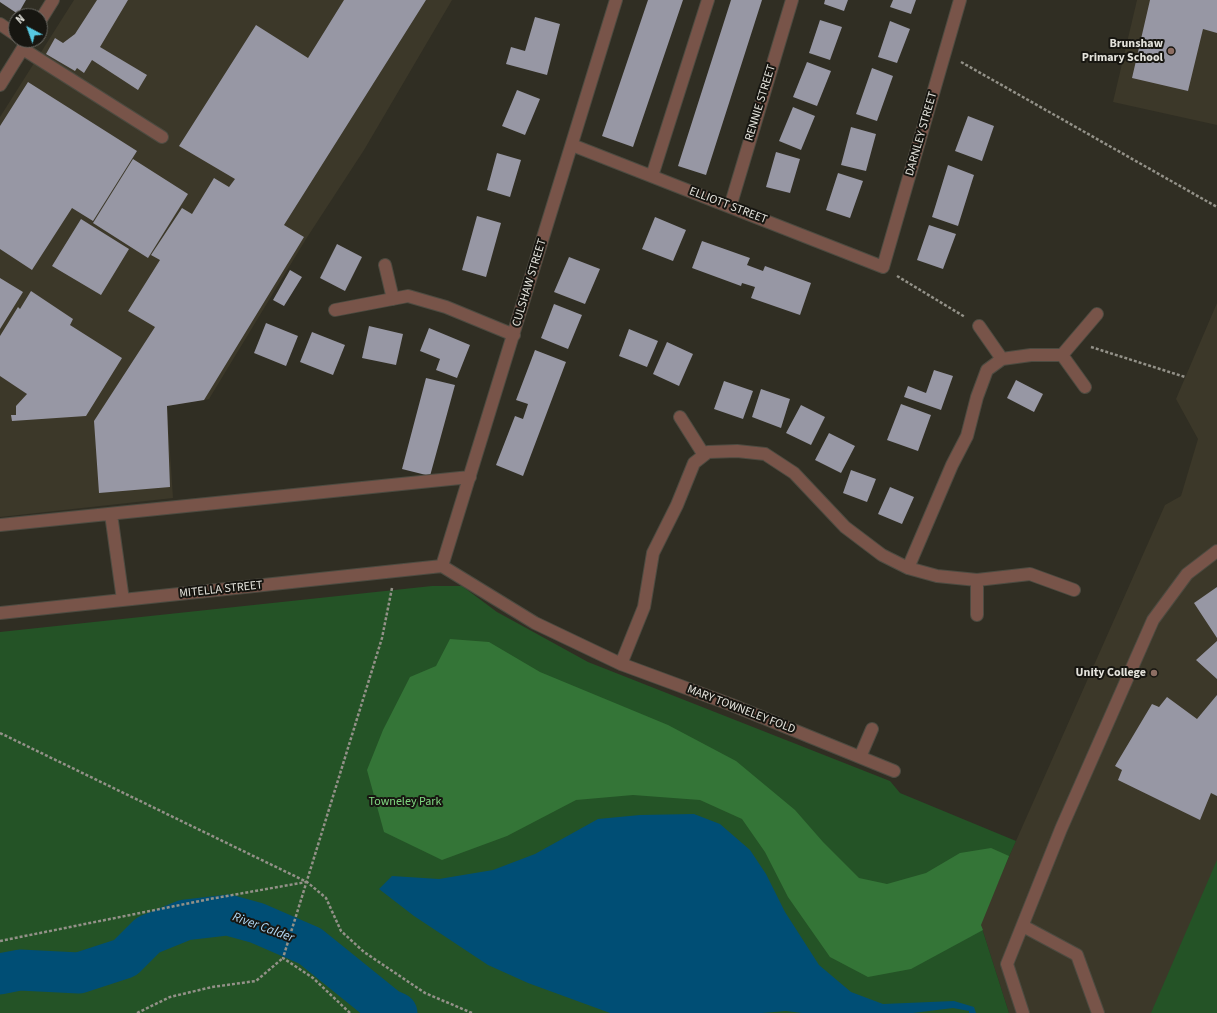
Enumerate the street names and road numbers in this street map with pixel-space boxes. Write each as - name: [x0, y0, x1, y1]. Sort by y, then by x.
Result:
- street label: RENNIE STREET: [743, 63, 779, 143]
- street label: DARNLEY STREET: [903, 90, 941, 178]
- street label: ELLIOTT STREET: [687, 184, 769, 228]
- street label: CULSHAW STREET: [510, 237, 550, 329]
- street label: MITELLA STREET: [179, 578, 263, 602]
- street label: MARY TOWNELEY FOLD: [685, 683, 797, 737]

